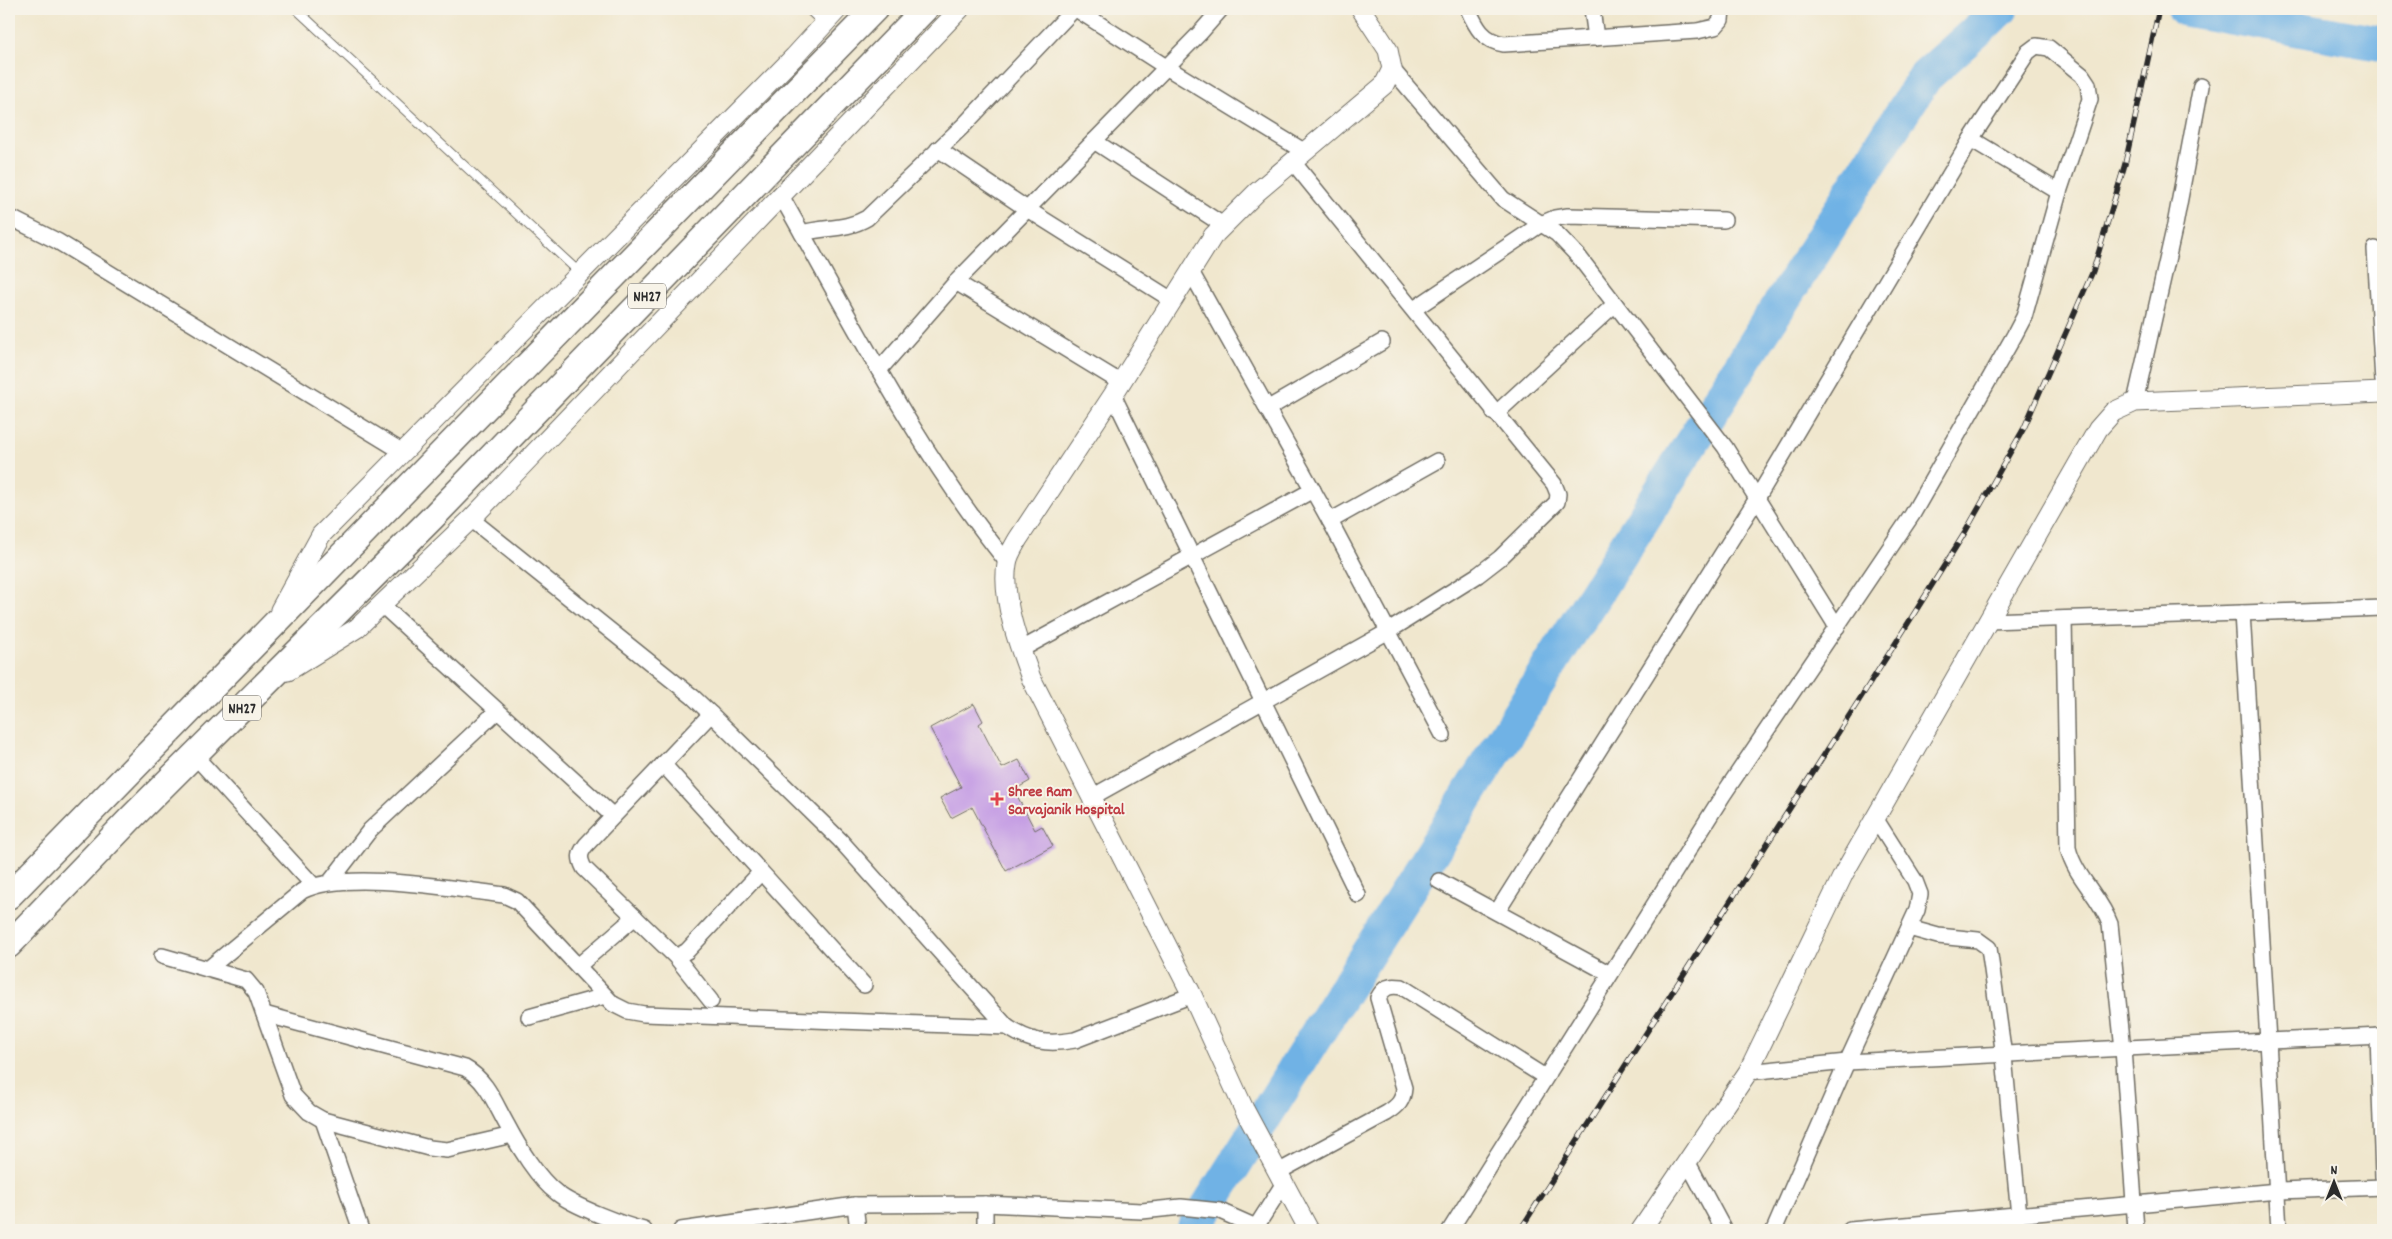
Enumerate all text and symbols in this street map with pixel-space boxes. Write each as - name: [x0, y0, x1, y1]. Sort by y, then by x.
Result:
- road number: NH27: [628, 284, 666, 308]
- road number: NH27: [223, 696, 261, 720]
- place label: Shree Ram Sarvajanik Hospital: [1008, 781, 1125, 822]
- marker: Shree Ram Sarvajanik Hospital: [990, 792, 1004, 806]
- north arrow: [2310, 1156, 2360, 1206]
- text: N: [2331, 1161, 2338, 1181]

